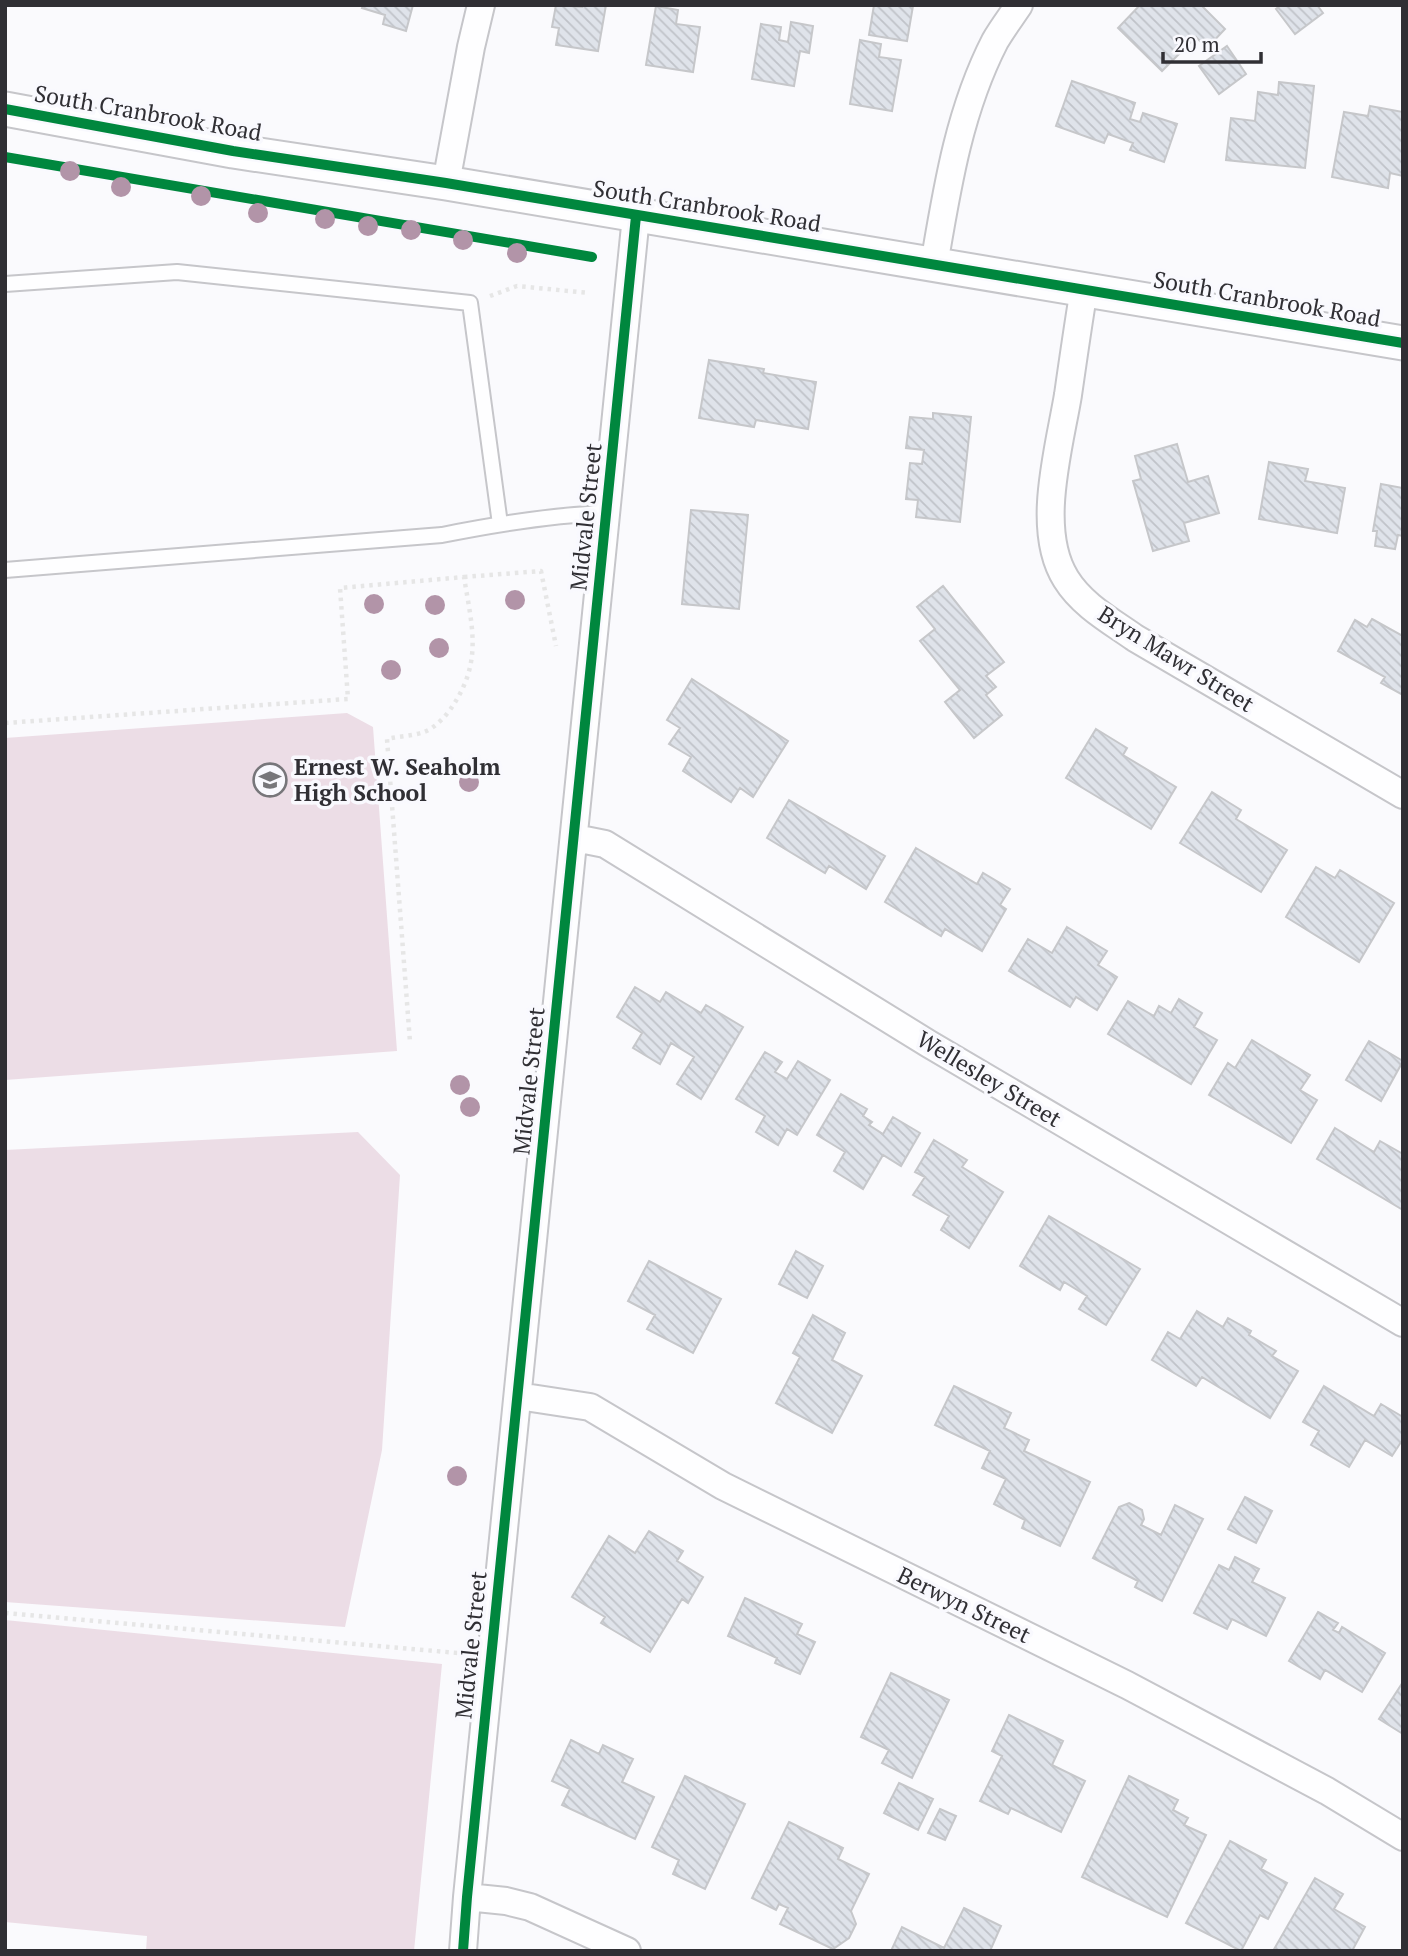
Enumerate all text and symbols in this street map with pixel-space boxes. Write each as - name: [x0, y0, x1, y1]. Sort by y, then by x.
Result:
- scale bar: [1163, 21, 1261, 65]
- text: 20 m: [1174, 30, 1220, 58]
- street label: South Cranbrook Road: [32, 77, 264, 148]
- street label: South Cranbrook Road: [591, 172, 823, 239]
- street label: South Cranbrook Road: [1151, 263, 1383, 334]
- street label: Midvale Street: [562, 441, 609, 592]
- street label: Bryn Mawr Street: [1092, 598, 1260, 719]
- place label: Ernest W. Seaholm High School: [294, 751, 500, 808]
- school or university icon: Ernest W. Seaholm High School: [251, 761, 289, 799]
- street label: Midvale Street: [505, 1005, 552, 1156]
- street label: Wellesley Street: [911, 1023, 1068, 1134]
- street label: Berwyn Street: [893, 1559, 1036, 1650]
- street label: Midvale Street: [447, 1569, 494, 1720]

